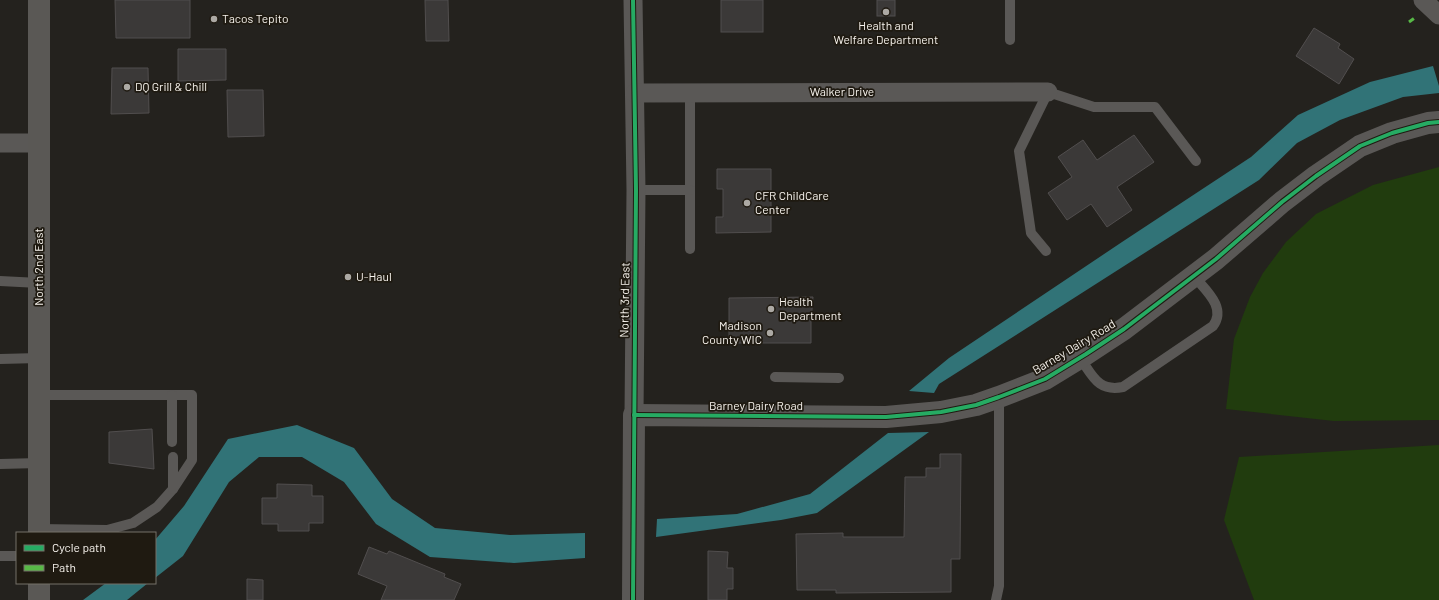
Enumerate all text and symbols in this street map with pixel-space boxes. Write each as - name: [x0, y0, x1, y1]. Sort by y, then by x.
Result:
- marker: Health and Welfare Department: [881, 7, 891, 17]
- place label: Tacos Tepito: [222, 11, 289, 25]
- marker: Tacos Tepito: [209, 14, 219, 24]
- place label: Health and Welfare Department: [834, 18, 938, 46]
- place label: DQ Grill & Chill: [135, 79, 207, 93]
- marker: DQ Grill & Chill: [122, 82, 132, 92]
- street label: Walker Drive: [810, 84, 874, 98]
- place label: CFR ChildCare Center: [755, 188, 829, 216]
- marker: CFR ChildCare Center: [742, 198, 752, 208]
- street label: North 2nd East: [31, 228, 45, 306]
- street label: North 3rd East: [616, 262, 632, 338]
- place label: U-Haul: [356, 269, 392, 283]
- marker: U-Haul: [343, 272, 353, 282]
- place label: Health Department: [779, 294, 842, 322]
- marker: Health Department: [766, 304, 776, 314]
- street label: Barney Dairy Road: [1029, 316, 1117, 376]
- place label: Madison County WIC: [702, 318, 762, 346]
- marker: Madison County WIC: [765, 328, 775, 338]
- street label: Barney Dairy Road: [709, 398, 803, 412]
- legend: [16, 532, 156, 584]
- text: Cycle path: [52, 540, 106, 554]
- text: Path: [52, 560, 76, 574]

